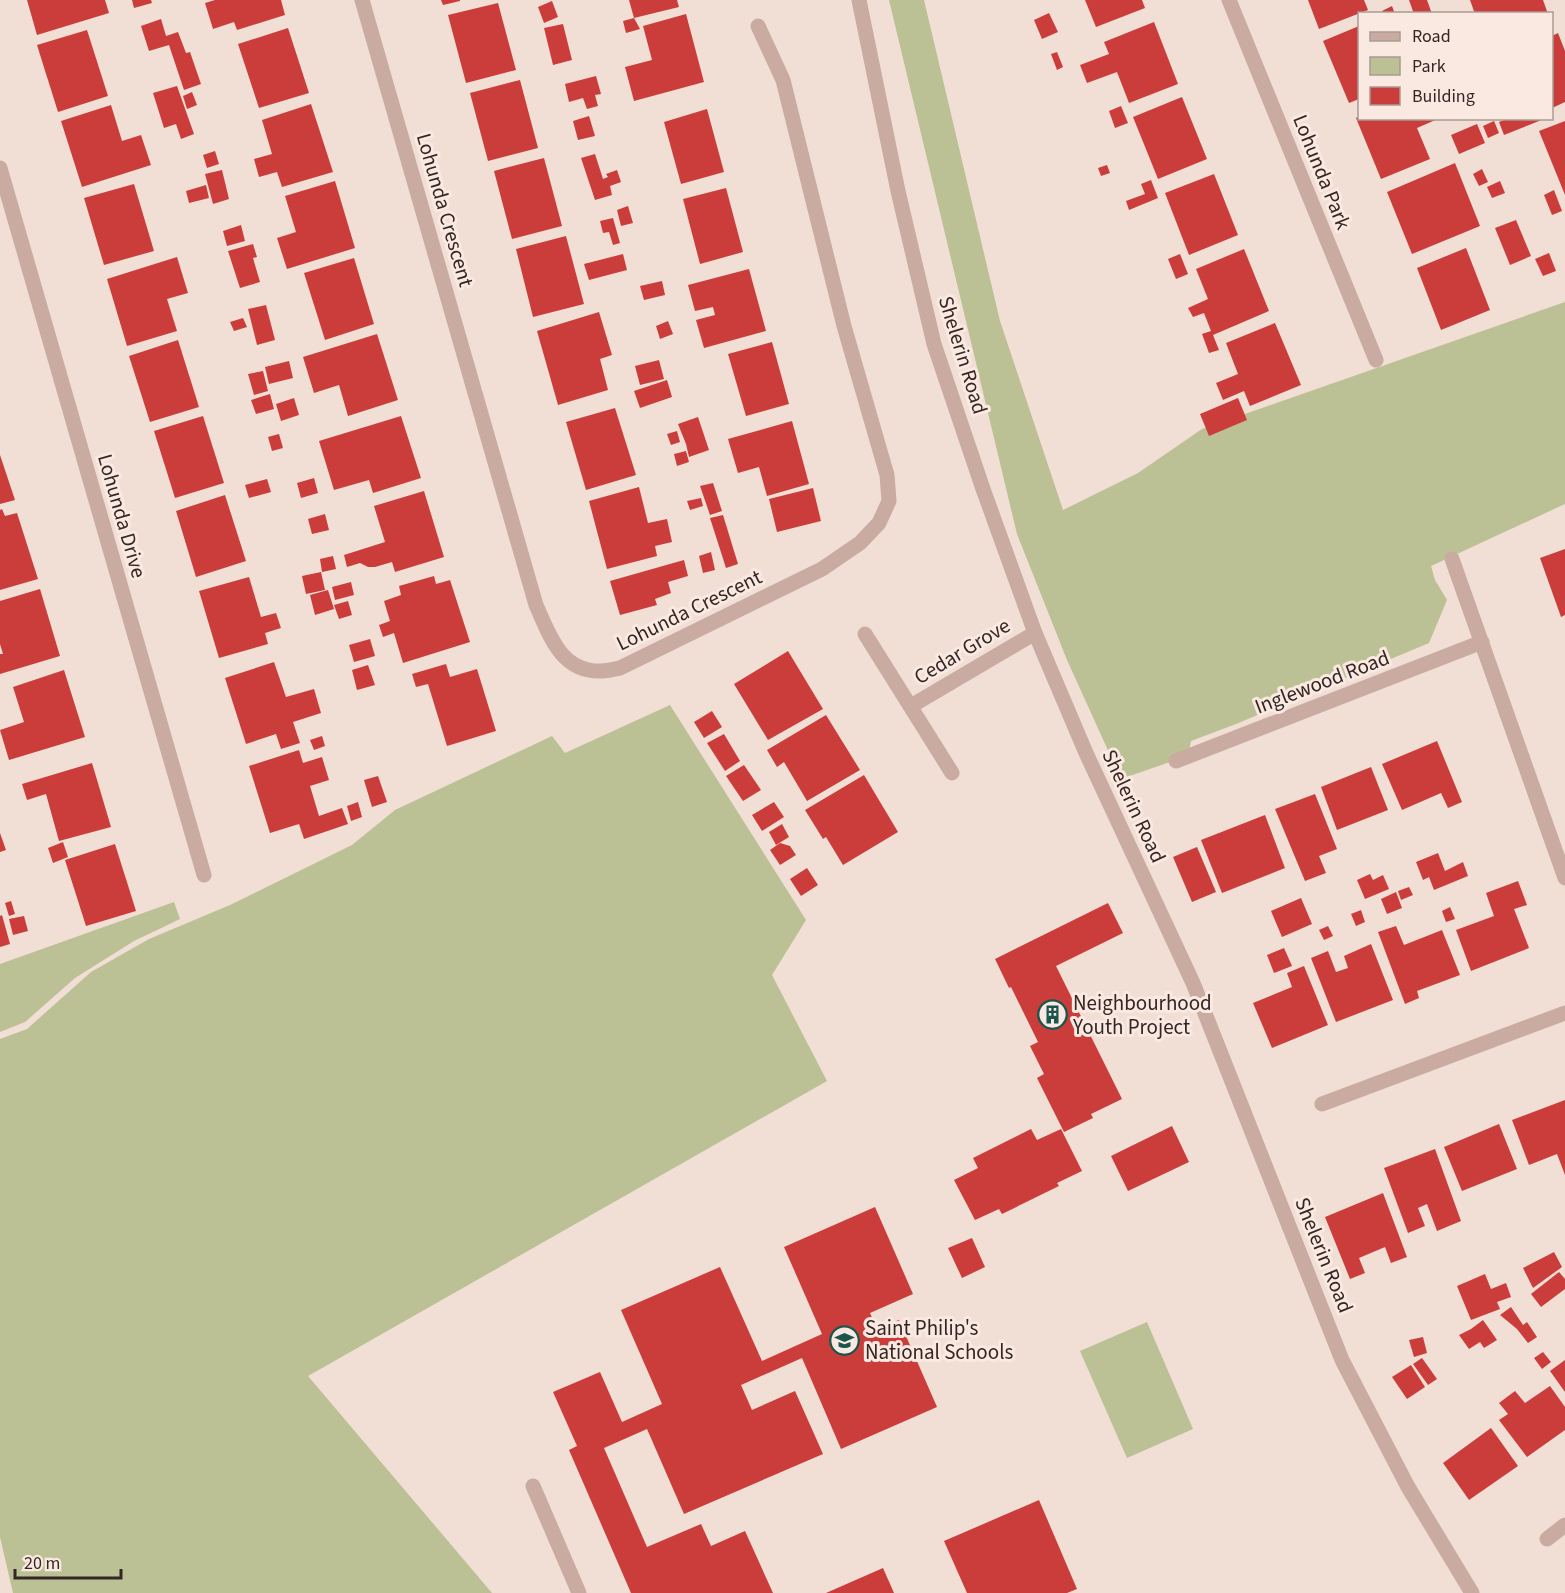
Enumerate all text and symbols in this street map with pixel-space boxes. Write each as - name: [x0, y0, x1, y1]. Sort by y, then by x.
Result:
- legend: [1358, 12, 1553, 120]
- text: Road: [1412, 24, 1451, 49]
- text: Park: [1412, 54, 1446, 79]
- text: Building: [1412, 84, 1475, 109]
- street label: Lohunda Park: [1285, 110, 1359, 234]
- street label: Lohunda Crescent: [409, 130, 481, 290]
- street label: Shelerin Road: [931, 292, 995, 418]
- street label: Lohunda Drive: [90, 451, 154, 581]
- street label: Lohunda Crescent: [611, 562, 767, 658]
- street label: Cedar Grove: [908, 610, 1016, 692]
- street label: Inglewood Road: [1250, 643, 1394, 721]
- street label: Shelerin Road: [1095, 744, 1173, 868]
- place label: Neighbourhood Youth Project: [1072, 988, 1212, 1042]
- building icon: Neighbourhood Youth Project: [1036, 999, 1068, 1031]
- street label: Shelerin Road: [1287, 1193, 1361, 1317]
- place label: Saint Philip's National Schools: [865, 1313, 1013, 1367]
- school or university icon: Saint Philip's National Schools: [828, 1324, 860, 1356]
- scale bar: [15, 1542, 122, 1580]
- text: 20 m: [24, 1551, 60, 1576]

